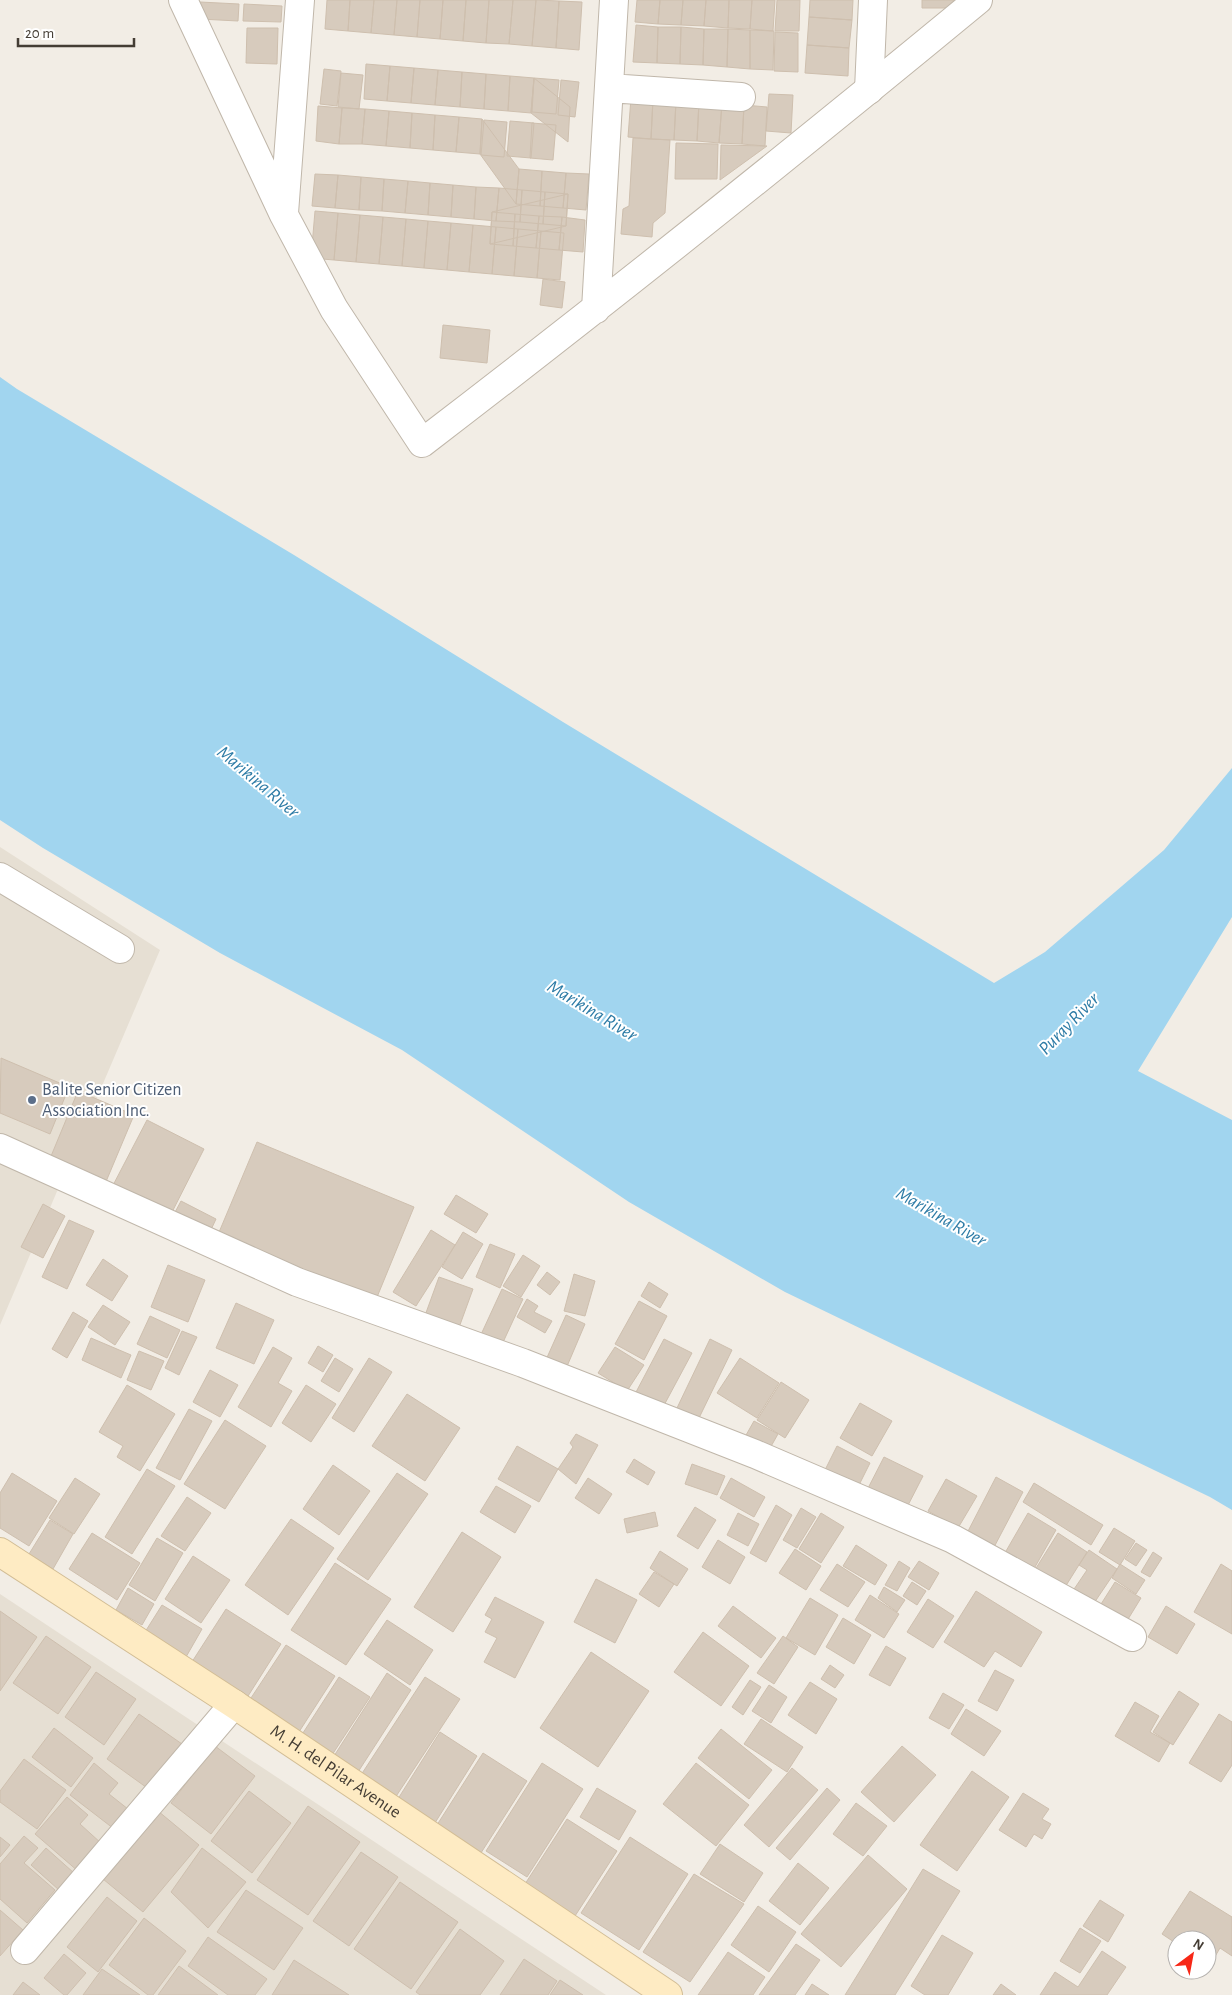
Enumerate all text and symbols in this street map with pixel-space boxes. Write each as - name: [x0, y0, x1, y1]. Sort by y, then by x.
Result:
- scale bar: [18, 15, 134, 47]
- text: 20 m: [25, 26, 54, 41]
- water label: Marikina River: [213, 742, 303, 822]
- water label: Marikina River: [544, 977, 641, 1045]
- water label: Puray River: [1035, 989, 1103, 1059]
- place label: Balite Senior Citizen Association Inc.: [42, 1081, 182, 1120]
- marker: Balite Senior Citizen Association Inc.: [26, 1094, 38, 1106]
- water label: Marikina River: [893, 1184, 990, 1251]
- street label: M. H. del Pilar Avenue: [267, 1722, 404, 1822]
- north arrow: [1167, 1930, 1217, 1980]
- text: N: [1191, 1936, 1206, 1953]

